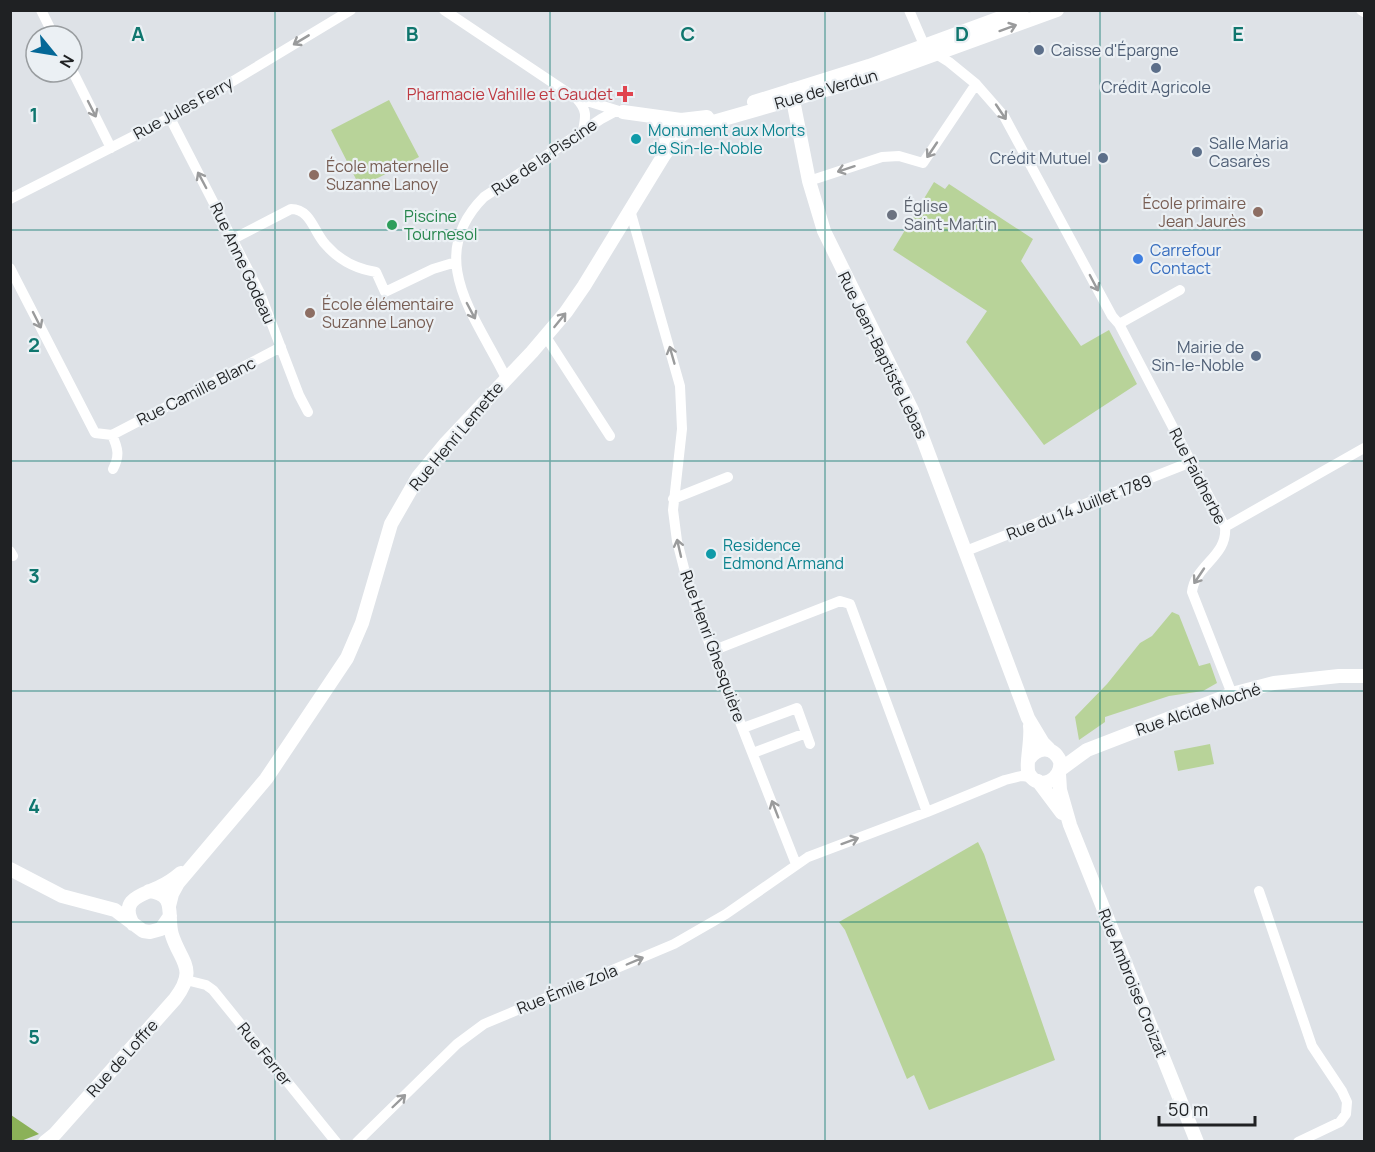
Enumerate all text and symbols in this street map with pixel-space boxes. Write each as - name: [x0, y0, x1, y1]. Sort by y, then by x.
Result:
- text: A: [131, 20, 145, 47]
- text: B: [406, 20, 419, 47]
- text: C: [681, 20, 695, 47]
- text: D: [955, 20, 969, 47]
- text: E: [1232, 20, 1244, 47]
- one-way arrow: [998, 22, 1016, 33]
- north arrow: [24, 24, 84, 84]
- one-way arrow: [293, 35, 310, 47]
- place label: Caisse d'Épargne: [1051, 39, 1179, 61]
- marker: Caisse d'Épargne: [1032, 43, 1046, 57]
- text: N: [55, 51, 79, 72]
- marker: Crédit Agricole: [1149, 61, 1163, 75]
- street label: Rue de Verdun: [772, 64, 880, 114]
- street label: Rue Jules Ferry: [129, 71, 237, 144]
- place label: Crédit Agricole: [1101, 76, 1211, 98]
- place label: Pharmacie Vahille et Gaudet: [407, 83, 613, 105]
- marker: Pharmacie Vahille et Gaudet: [618, 87, 632, 101]
- one-way arrow: [86, 100, 98, 118]
- text: 1: [30, 101, 38, 128]
- one-way arrow: [995, 103, 1007, 120]
- street label: Rue de la Piscine: [487, 114, 601, 200]
- place label: Monument aux Morts de Sin-le-Noble: [648, 119, 805, 159]
- marker: Monument aux Morts de Sin-le-Noble: [629, 132, 643, 146]
- place label: Salle Maria Casarès: [1209, 132, 1289, 172]
- one-way arrow: [926, 141, 938, 158]
- marker: Salle Maria Casarès: [1190, 145, 1204, 159]
- place label: Crédit Mutuel: [990, 147, 1091, 169]
- marker: Crédit Mutuel: [1096, 151, 1110, 165]
- place label: École maternelle Suzanne Lanoy: [326, 155, 449, 195]
- one-way arrow: [837, 165, 856, 176]
- marker: École maternelle Suzanne Lanoy: [307, 168, 321, 182]
- one-way arrow: [196, 172, 208, 190]
- place label: École primaire Jean Jaurès: [1142, 192, 1246, 232]
- place label: Église Saint-Martin: [904, 195, 997, 235]
- street label: Rue Anne Godeau: [205, 199, 281, 327]
- place label: Piscine Tournesol: [404, 205, 477, 245]
- marker: École primaire Jean Jaurès: [1251, 205, 1265, 219]
- marker: Église Saint-Martin: [885, 208, 899, 222]
- marker: Piscine Tournesol: [385, 218, 399, 232]
- place label: Carrefour Contact: [1150, 239, 1221, 279]
- marker: Carrefour Contact: [1131, 252, 1145, 266]
- street label: Rue Jean-Baptiste Lebas: [833, 268, 933, 442]
- one-way arrow: [1088, 274, 1100, 291]
- place label: École élémentaire Suzanne Lanoy: [322, 293, 454, 333]
- one-way arrow: [466, 302, 478, 320]
- marker: École élémentaire Suzanne Lanoy: [303, 306, 317, 320]
- one-way arrow: [32, 311, 43, 329]
- one-way arrow: [554, 312, 567, 328]
- text: 2: [28, 331, 40, 358]
- place label: Mairie de Sin-le-Noble: [1151, 336, 1244, 376]
- one-way arrow: [666, 346, 677, 365]
- marker: Mairie de Sin-le-Noble: [1249, 349, 1263, 363]
- street label: Rue Camille Blanc: [133, 352, 259, 430]
- street label: Rue Henri Lemette: [404, 377, 508, 495]
- street label: Rue Faidherbe: [1164, 424, 1232, 528]
- street label: Rue du 14 Juillet 1789: [1003, 469, 1155, 545]
- place label: Residence Edmond Armand: [723, 534, 844, 574]
- one-way arrow: [673, 538, 684, 558]
- marker: Residence Edmond Armand: [704, 547, 718, 561]
- text: 3: [28, 562, 40, 589]
- street label: Rue Henri Ghesquière: [675, 567, 751, 725]
- one-way arrow: [1193, 568, 1205, 584]
- street label: Rue Alcide Moché: [1132, 677, 1264, 741]
- text: 4: [28, 792, 40, 819]
- one-way arrow: [769, 800, 780, 819]
- one-way arrow: [840, 834, 859, 845]
- street label: Rue Ambroise Croizat: [1093, 905, 1173, 1061]
- one-way arrow: [626, 955, 644, 966]
- street label: Rue Émile Zola: [513, 959, 621, 1019]
- street label: Rue de Loffre: [81, 1014, 163, 1102]
- street label: Rue Ferrer: [233, 1018, 298, 1091]
- text: 5: [28, 1023, 40, 1050]
- scale bar: [1159, 1089, 1255, 1127]
- one-way arrow: [391, 1093, 406, 1108]
- text: 50 m: [1168, 1097, 1208, 1121]

